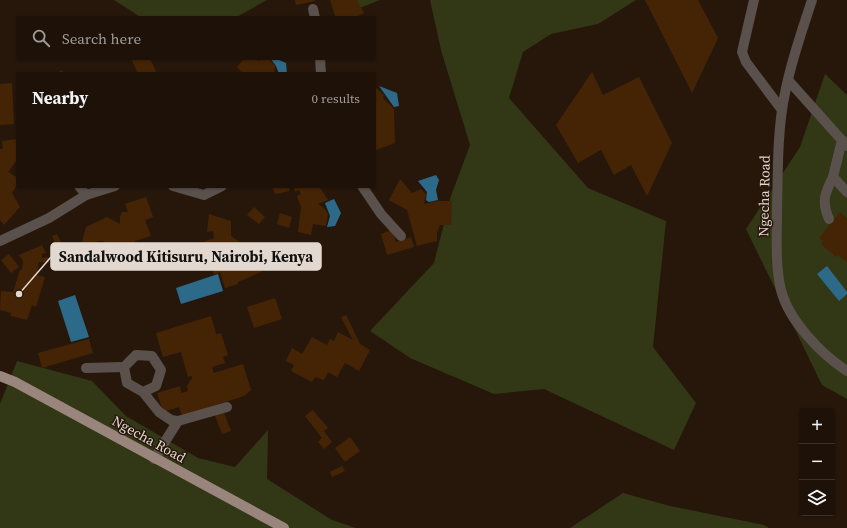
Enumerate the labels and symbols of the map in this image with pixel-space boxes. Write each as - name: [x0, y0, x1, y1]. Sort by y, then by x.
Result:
- street label: Ngecha Road: [753, 155, 775, 237]
- callout: Sandalwood Kitisuru, Nairobi, Kenya: [51, 243, 321, 270]
- text: Sandalwood Kitisuru, Nairobi, Kenya: [59, 246, 314, 267]
- street label: Ngecha Road: [109, 411, 190, 468]

